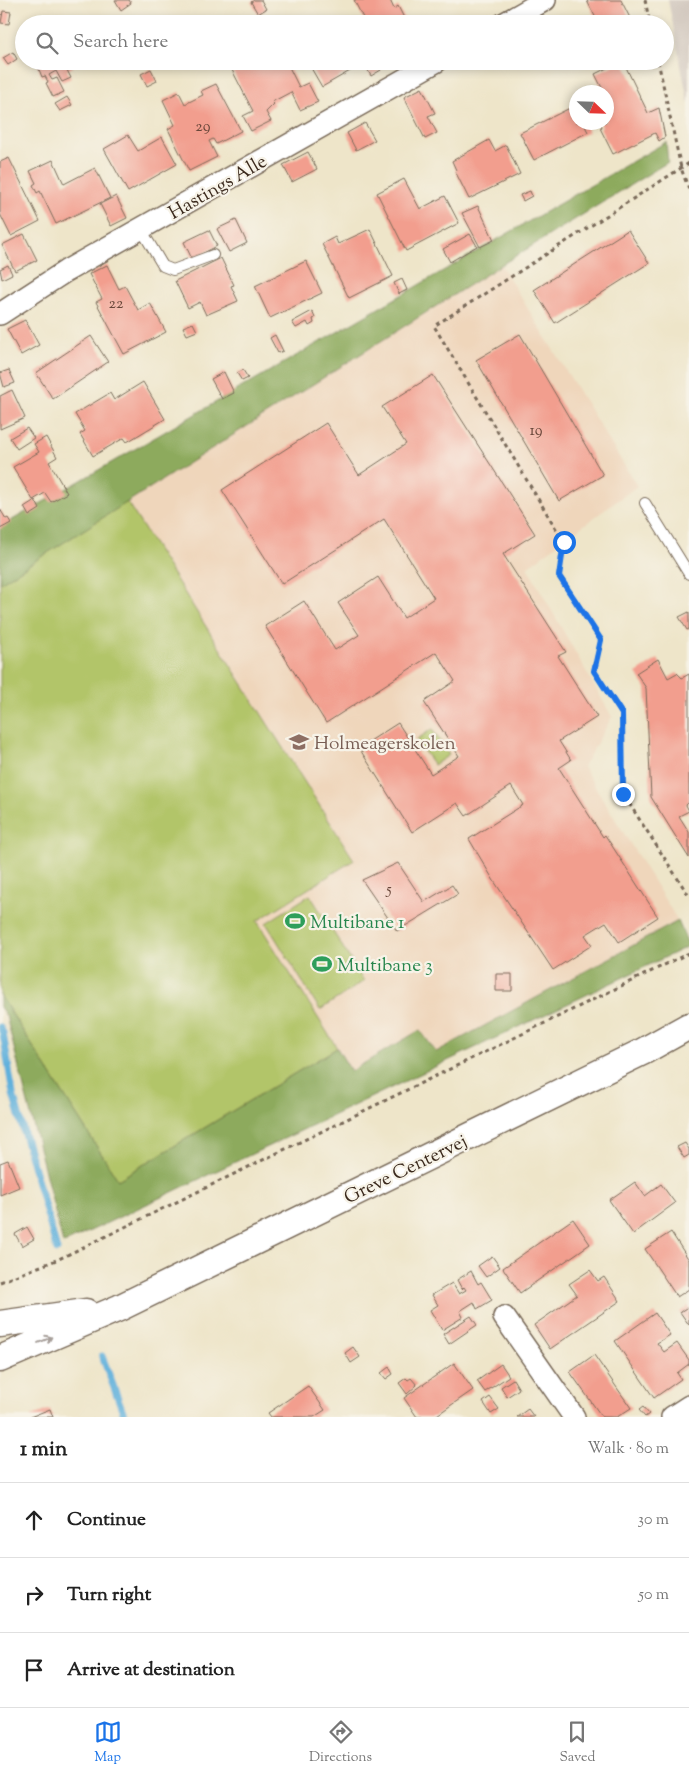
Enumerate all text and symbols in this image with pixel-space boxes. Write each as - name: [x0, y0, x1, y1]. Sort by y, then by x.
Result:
- search box: [15, 15, 674, 70]
- icon: search: [33, 29, 61, 57]
- text: Search here: [73, 29, 168, 56]
- north arrow: [569, 85, 614, 130]
- house number: 29: [195, 116, 211, 139]
- street label: Hastings Alle: [164, 149, 273, 227]
- house number: 22: [109, 293, 124, 316]
- house number: 19: [529, 420, 543, 443]
- route start: [553, 531, 576, 554]
- school or university icon: Holmeagerskolen: [288, 731, 310, 753]
- place label: Holmeagerskolen: [314, 731, 456, 758]
- route end: [612, 783, 635, 806]
- house number: 5: [385, 879, 392, 902]
- sports icon: Multibane 1: [284, 910, 306, 932]
- place label: Multibane 1: [310, 910, 405, 937]
- sports icon: Multibane 3: [311, 953, 333, 975]
- place label: Multibane 3: [337, 953, 433, 980]
- street label: Greve Centervej: [340, 1129, 472, 1212]
- one-way arrow: [37, 1334, 52, 1344]
- text: 1 min: [20, 1435, 67, 1465]
- text: Walk · 80 m: [587, 1438, 669, 1461]
- icon: ahead: [20, 1506, 48, 1534]
- text: Continue: [67, 1507, 146, 1534]
- text: 30 m: [638, 1509, 669, 1532]
- icon: right: [20, 1581, 48, 1609]
- text: Turn right: [67, 1582, 151, 1609]
- text: 50 m: [638, 1584, 669, 1607]
- icon: arrive: [20, 1656, 48, 1684]
- text: Arrive at destination: [67, 1657, 235, 1684]
- tab: Map: [94, 1718, 122, 1768]
- tab: Directions: [309, 1718, 372, 1768]
- tab: Saved: [559, 1718, 595, 1768]

